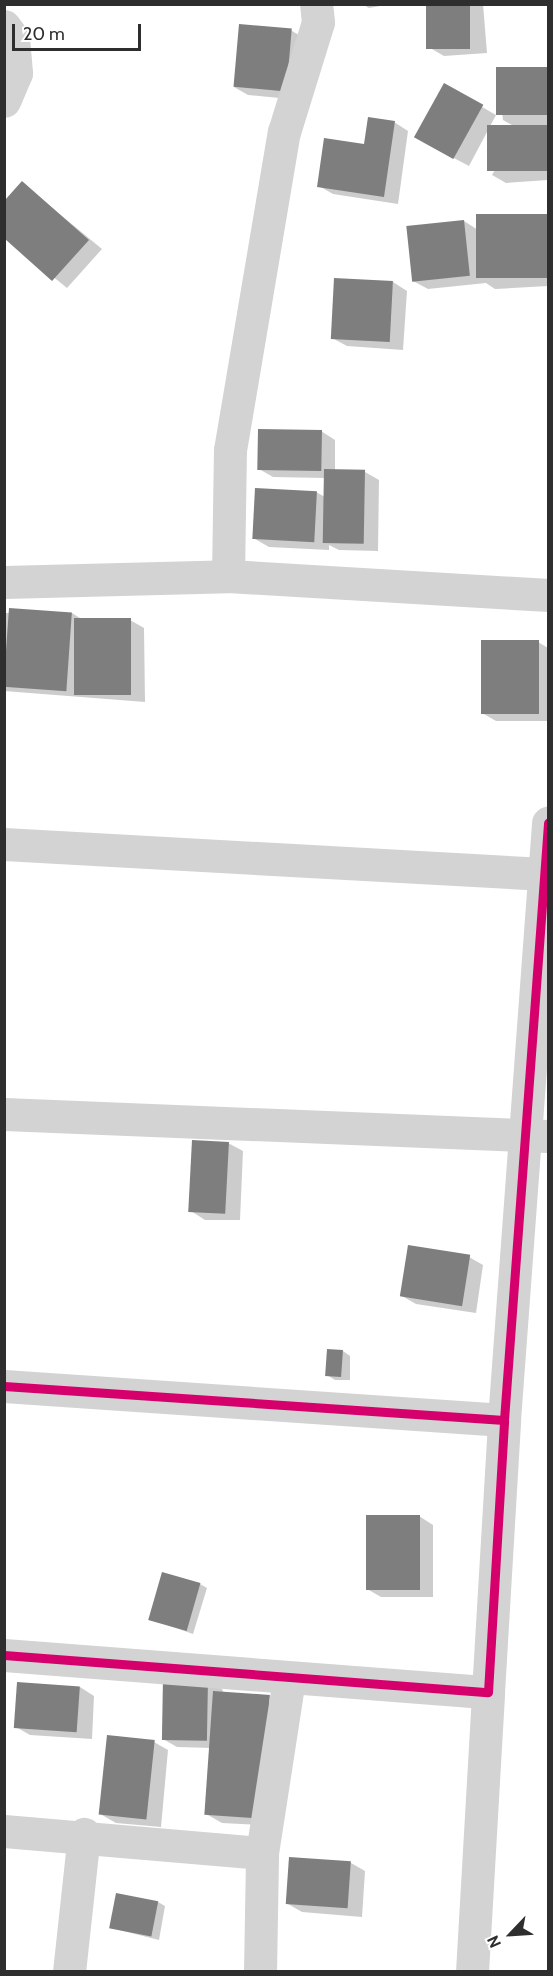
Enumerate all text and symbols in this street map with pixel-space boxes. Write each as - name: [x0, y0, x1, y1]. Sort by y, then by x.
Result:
- scale bar: [15, 12, 144, 50]
- text: 20 m: [23, 23, 65, 45]
- north arrow: [481, 1904, 541, 1964]
- text: N: [483, 1933, 505, 1951]

